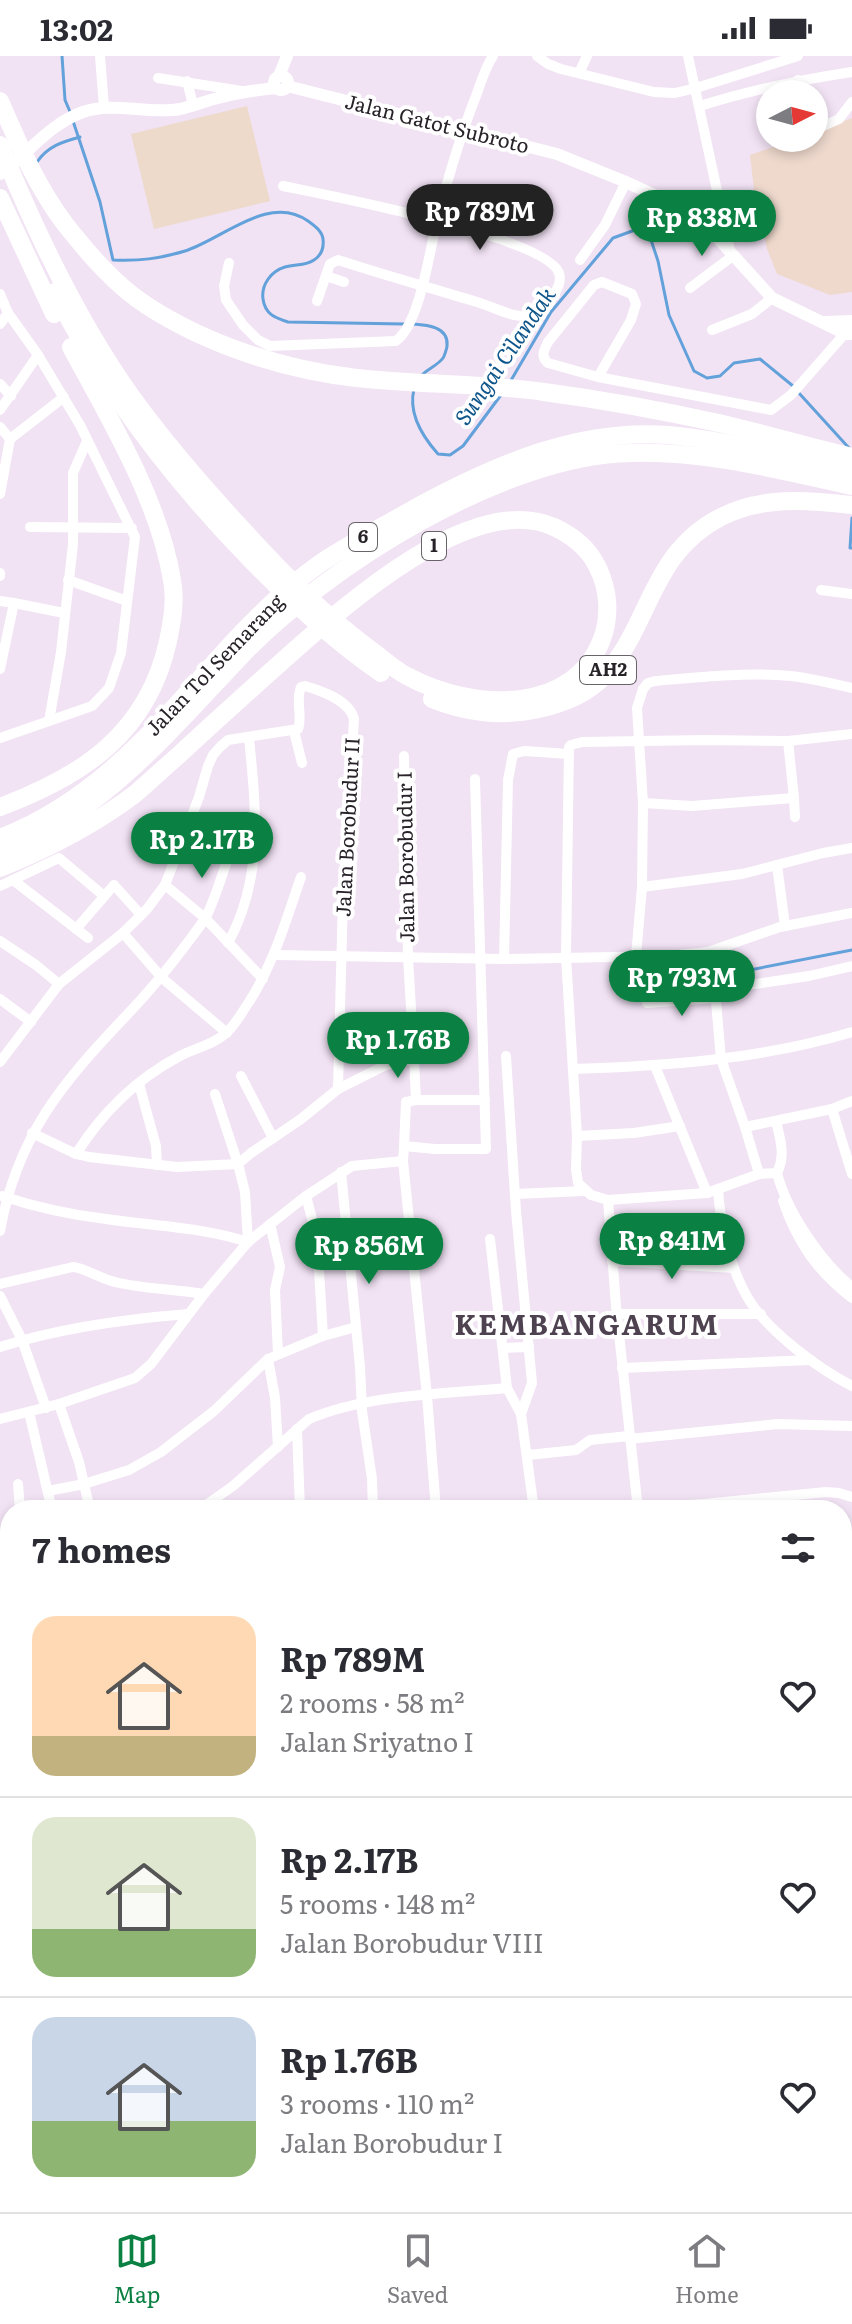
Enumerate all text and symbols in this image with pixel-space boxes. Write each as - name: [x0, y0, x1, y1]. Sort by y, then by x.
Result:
- text: 13:02: [40, 6, 113, 50]
- north arrow: [756, 80, 828, 152]
- map controls: [756, 80, 828, 152]
- street label: Jalan Gatot Subroto: [342, 85, 533, 159]
- pin: Rp 789M: [406, 184, 554, 252]
- text: Rp 789M: [424, 190, 536, 229]
- pin: Rp 838M: [628, 190, 776, 258]
- text: Rp 838M: [646, 196, 758, 235]
- water label: Sungai Cilandak: [445, 279, 562, 431]
- road number: 6: [349, 523, 377, 551]
- road number: 1: [422, 532, 446, 560]
- street label: Jalan Tol Semarang: [138, 585, 290, 742]
- road number: AH2: [580, 656, 636, 684]
- street label: Jalan Borobudur II: [326, 736, 366, 918]
- street label: Jalan Borobudur I: [388, 771, 420, 943]
- pin: Rp 2.17B: [119, 812, 285, 880]
- text: Rp 2.17B: [149, 818, 255, 857]
- pin: Rp 793M: [608, 950, 756, 1018]
- text: Rp 793M: [627, 956, 737, 995]
- pin: Rp 1.76B: [315, 1012, 481, 1080]
- text: Rp 1.76B: [345, 1018, 451, 1057]
- pin: Rp 841M: [598, 1213, 746, 1281]
- pin: Rp 856M: [295, 1218, 443, 1286]
- text: Rp 841M: [618, 1219, 726, 1258]
- text: Rp 856M: [313, 1224, 425, 1263]
- district label: KEMBANGARUM: [454, 1302, 720, 1344]
- text: 7 homes: [32, 1523, 171, 1573]
- icon: filters: [776, 1526, 820, 1570]
- text: Rp 789M: [280, 1632, 425, 1682]
- icon: home: [96, 1648, 192, 1744]
- icon: heart: [776, 1674, 820, 1718]
- text: 2 rooms · 58 m²: [280, 1682, 465, 1721]
- text: Jalan Sriyatno I: [280, 1721, 474, 1760]
- text: Rp 2.17B: [280, 1833, 418, 1883]
- icon: home: [96, 1849, 192, 1945]
- icon: heart: [776, 1875, 820, 1919]
- text: 5 rooms · 148 m²: [280, 1883, 475, 1922]
- text: Jalan Borobudur VIII: [280, 1922, 544, 1961]
- text: Rp 1.76B: [280, 2033, 418, 2083]
- icon: home: [96, 2049, 192, 2145]
- icon: heart: [776, 2075, 820, 2119]
- text: 3 rooms · 110 m²: [280, 2083, 474, 2122]
- text: Jalan Borobudur I: [280, 2122, 503, 2161]
- tab: Map: [113, 2229, 160, 2310]
- tab: Saved: [387, 2229, 448, 2310]
- tab: Home: [675, 2229, 739, 2310]

